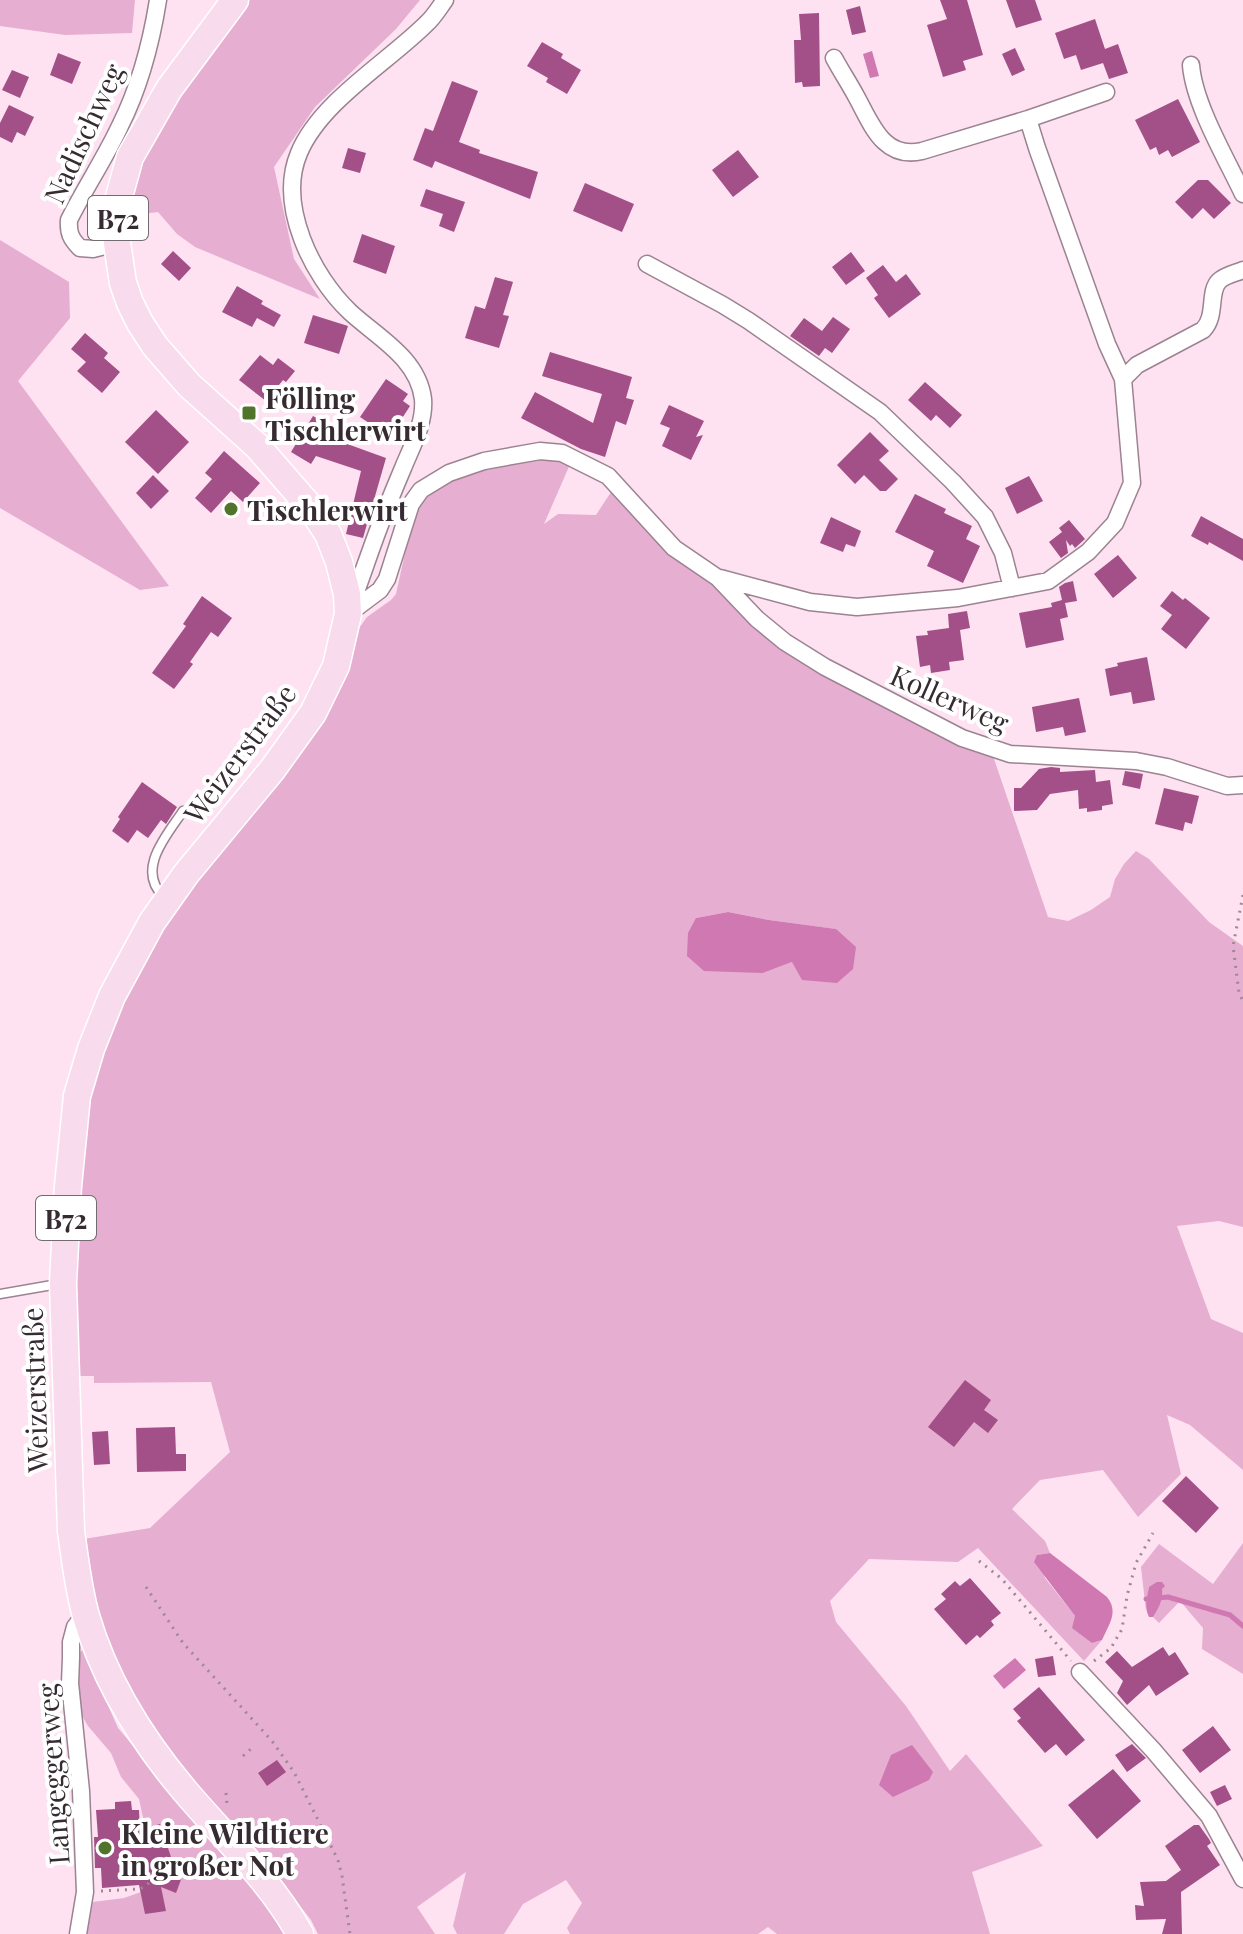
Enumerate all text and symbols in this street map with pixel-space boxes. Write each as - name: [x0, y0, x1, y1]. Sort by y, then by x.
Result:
- street label: Nadischweg: [34, 57, 132, 209]
- road number: B72: [88, 196, 148, 240]
- place label: Fölling Tischlerwirt: [265, 379, 426, 448]
- marker: Fölling Tischlerwirt: [240, 404, 258, 422]
- place label: Tischlerwirt: [247, 491, 408, 528]
- marker: Tischlerwirt: [222, 500, 240, 518]
- street label: Kollerweg: [885, 655, 1015, 741]
- street label: Weizerstraße: [174, 676, 303, 831]
- road number: B72: [36, 1196, 96, 1240]
- street label: Weizerstraße: [13, 1307, 55, 1474]
- street label: Langeggerweg: [27, 1682, 77, 1866]
- place label: Kleine Wildtiere in großer Not: [121, 1814, 329, 1883]
- marker: Kleine Wildtiere in großer Not: [96, 1839, 114, 1857]

